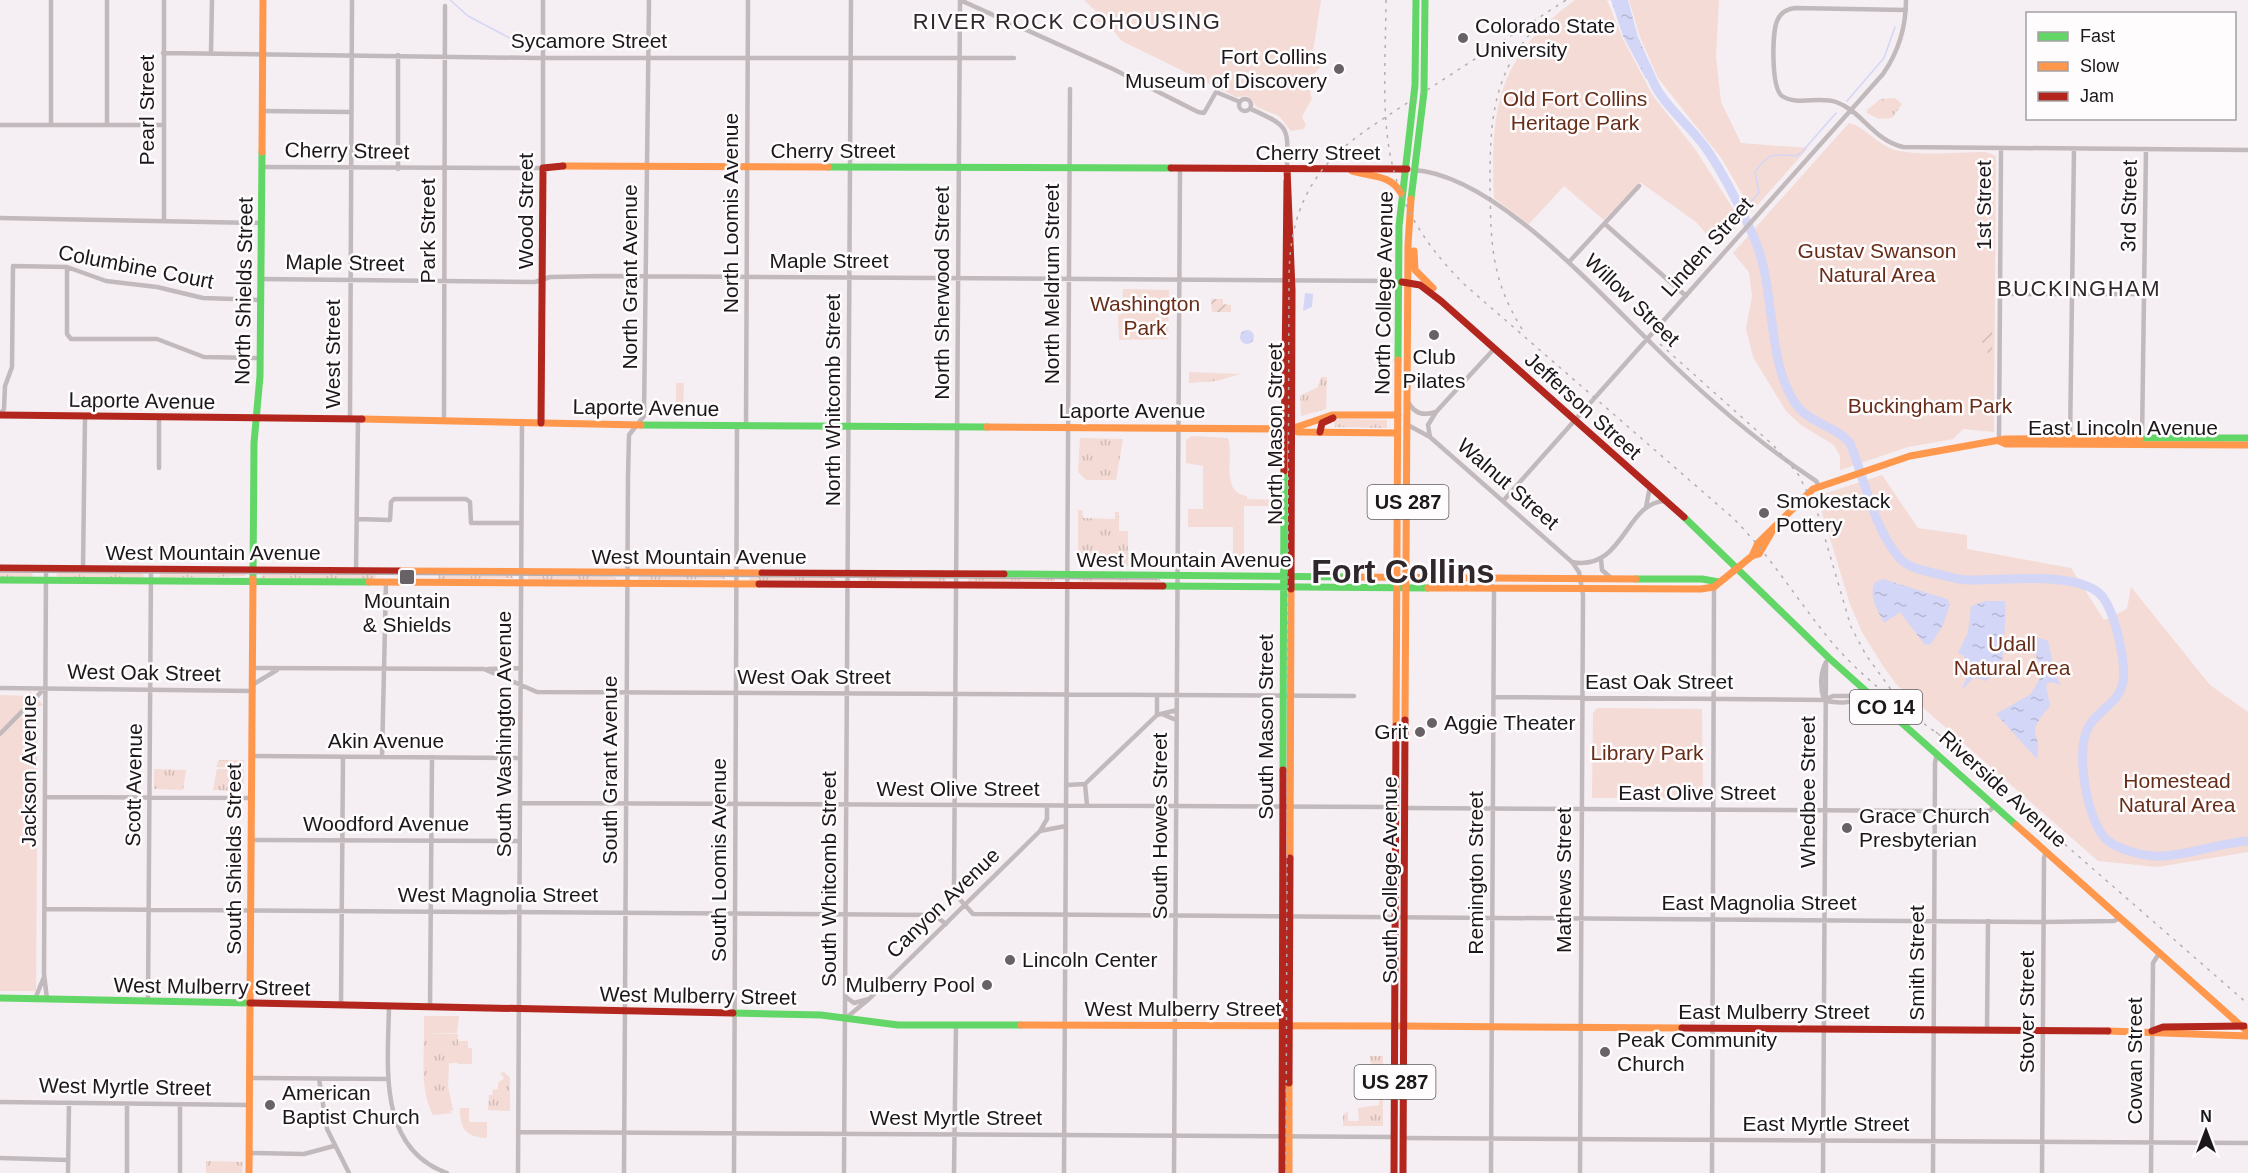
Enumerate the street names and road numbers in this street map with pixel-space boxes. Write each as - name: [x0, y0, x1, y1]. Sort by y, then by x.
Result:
- street label: Sycamore Street: [511, 29, 667, 52]
- street label: Pearl Street: [135, 54, 158, 165]
- street label: North Loomis Avenue: [719, 113, 742, 313]
- street label: Cherry Street: [284, 138, 410, 163]
- street label: Cherry Street: [771, 139, 896, 162]
- street label: Cherry Street: [1256, 141, 1381, 164]
- street label: Wood Street: [514, 153, 537, 269]
- street label: 1st Street: [1972, 160, 1995, 250]
- street label: 3rd Street: [2116, 160, 2141, 252]
- street label: Park Street: [416, 178, 439, 284]
- street label: North Meldrum Street: [1040, 183, 1063, 384]
- street label: North Grant Avenue: [618, 184, 641, 370]
- street label: North Sherwood Street: [930, 186, 953, 400]
- street label: North College Avenue: [1370, 191, 1397, 395]
- street label: Linden Street: [1656, 192, 1757, 301]
- street label: North Shields Street: [230, 197, 257, 385]
- street label: Columbine Court: [57, 240, 216, 293]
- street label: Maple Street: [769, 249, 889, 272]
- street label: Willow Street: [1580, 249, 1685, 351]
- street label: Maple Street: [285, 250, 405, 275]
- street label: North Whitcomb Street: [821, 294, 844, 506]
- street label: West Street: [321, 299, 344, 409]
- street label: North Mason Street: [1263, 343, 1286, 525]
- street label: Jefferson Street: [1521, 348, 1646, 464]
- street label: Laporte Avenue: [68, 388, 216, 413]
- street label: Laporte Avenue: [572, 395, 720, 420]
- street label: Laporte Avenue: [1059, 399, 1205, 422]
- street label: East Lincoln Avenue: [2028, 416, 2218, 439]
- street label: Walnut Street: [1453, 433, 1564, 534]
- road number: US 287: [1368, 485, 1448, 519]
- street label: West Mountain Avenue: [105, 541, 321, 564]
- street label: West Mountain Avenue: [591, 545, 807, 568]
- street label: West Mountain Avenue: [1076, 548, 1292, 571]
- street label: South Washington Avenue: [492, 611, 515, 857]
- street label: South Mason Street: [1254, 634, 1277, 820]
- street label: West Oak Street: [67, 660, 221, 685]
- street label: West Oak Street: [737, 665, 891, 688]
- street label: East Oak Street: [1585, 670, 1733, 693]
- street label: South Grant Avenue: [598, 676, 621, 864]
- road number: CO 14: [1850, 690, 1922, 724]
- street label: Jackson Avenue: [17, 695, 40, 847]
- street label: Whedbee Street: [1796, 716, 1819, 868]
- street label: Scott Avenue: [121, 723, 146, 847]
- street label: Riverside Avenue: [1935, 726, 2072, 852]
- street label: Akin Avenue: [328, 729, 444, 752]
- street label: South Howes Street: [1148, 732, 1171, 919]
- street label: South Loomis Avenue: [707, 758, 730, 962]
- street label: South Shields Street: [222, 763, 245, 955]
- street label: South Whitcomb Street: [817, 771, 840, 987]
- street label: South College Avenue: [1378, 776, 1401, 984]
- street label: West Olive Street: [877, 777, 1040, 800]
- street label: East Olive Street: [1618, 781, 1776, 804]
- street label: Remington Street: [1464, 791, 1487, 955]
- street label: Mathews Street: [1552, 807, 1575, 953]
- street label: Woodford Avenue: [303, 812, 469, 835]
- street label: Canyon Avenue: [881, 843, 1004, 962]
- street label: West Magnolia Street: [398, 883, 598, 906]
- street label: East Magnolia Street: [1662, 891, 1857, 914]
- street label: Smith Street: [1905, 905, 1928, 1021]
- street label: Stover Street: [2015, 951, 2038, 1073]
- street label: West Mulberry Street: [113, 973, 311, 1000]
- street label: West Mulberry Street: [599, 982, 797, 1009]
- street label: West Mulberry Street: [1085, 997, 1282, 1020]
- street label: Cowan Street: [2123, 997, 2146, 1125]
- street label: East Mulberry Street: [1678, 1000, 1870, 1023]
- road number: US 287: [1354, 1065, 1436, 1099]
- street label: West Myrtle Street: [39, 1073, 212, 1100]
- street label: West Myrtle Street: [870, 1106, 1042, 1129]
- street label: East Myrtle Street: [1743, 1112, 1910, 1135]

